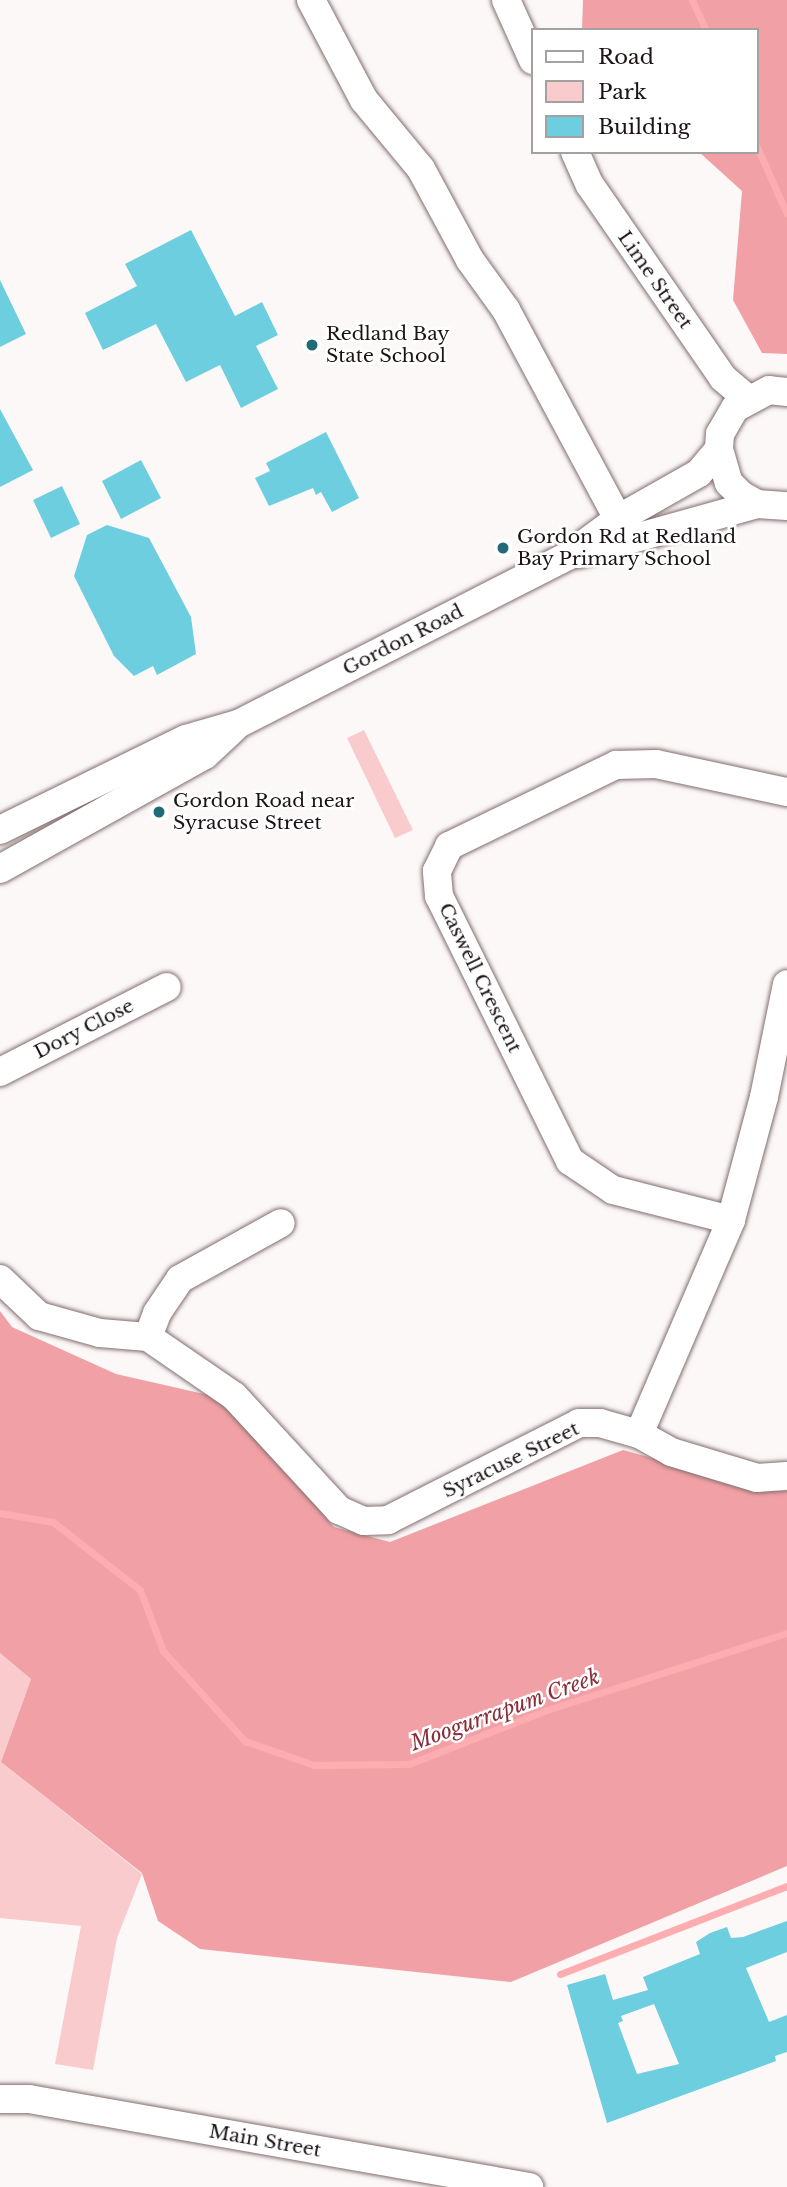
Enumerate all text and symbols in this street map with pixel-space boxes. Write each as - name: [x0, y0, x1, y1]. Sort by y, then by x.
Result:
- legend: [532, 28, 759, 154]
- text: Road: [598, 44, 654, 70]
- text: Park: [598, 79, 647, 105]
- text: Building: [598, 114, 690, 140]
- street label: Lime Street: [613, 227, 697, 333]
- place label: Redland Bay State School: [326, 323, 449, 367]
- marker: Redland Bay State School: [304, 337, 320, 353]
- place label: Gordon Rd at Redland Bay Primary School: [517, 526, 736, 570]
- marker: Gordon Rd at Redland Bay Primary School: [495, 540, 511, 556]
- street label: Gordon Road: [339, 600, 467, 680]
- place label: Gordon Road near Syracuse Street: [173, 790, 354, 834]
- marker: Gordon Road near Syracuse Street: [151, 804, 167, 820]
- street label: Caswell Crescent: [434, 899, 526, 1057]
- street label: Dory Close: [30, 994, 138, 1064]
- street label: Syracuse Street: [439, 1417, 583, 1503]
- water label: Moogurrapum Creek: [407, 1664, 603, 1756]
- street label: Main Street: [207, 2120, 323, 2162]

